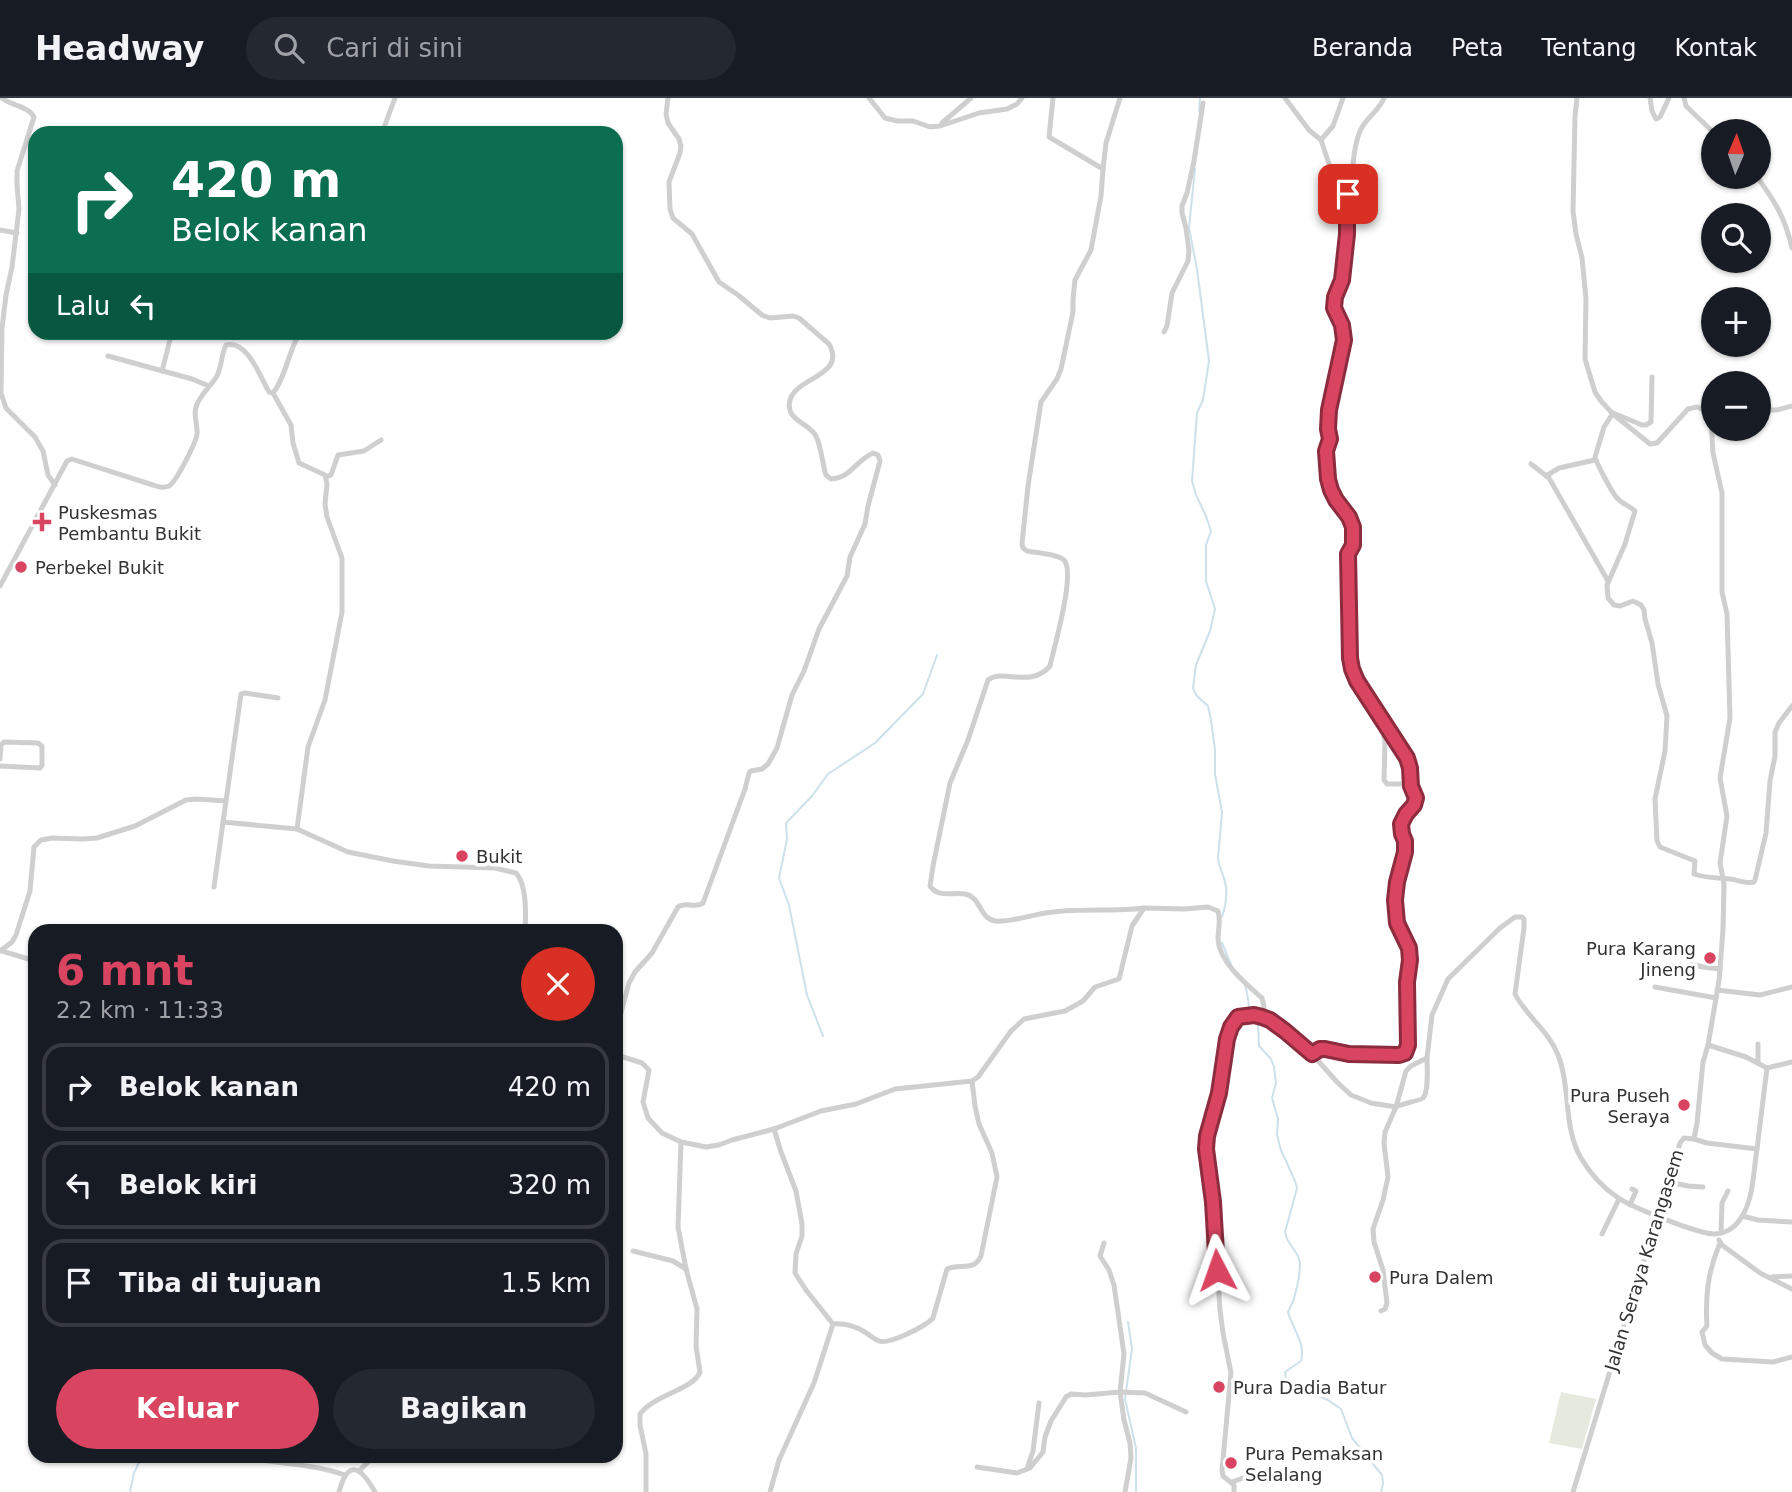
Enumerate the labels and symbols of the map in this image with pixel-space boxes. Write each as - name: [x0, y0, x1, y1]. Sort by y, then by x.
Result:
- north arrow: [1701, 119, 1771, 189]
- pin: [1318, 164, 1378, 224]
- place label: Puskesmas Pembantu Bukit: [58, 502, 201, 544]
- marker: Puskesmas Pembantu Bukit: [32, 512, 52, 532]
- place label: Perbekel Bukit: [35, 557, 164, 578]
- marker: Perbekel Bukit: [13, 559, 29, 575]
- place label: Bukit: [476, 846, 522, 867]
- marker: Bukit: [454, 848, 470, 864]
- place label: Pura Karang Jineng: [1586, 938, 1696, 980]
- marker: Pura Karang Jineng: [1702, 950, 1718, 966]
- place label: Pura Puseh Seraya: [1570, 1085, 1670, 1127]
- marker: Pura Puseh Seraya: [1676, 1097, 1692, 1113]
- street label: Jalan Seraya Karangasem: [1600, 1147, 1688, 1374]
- position arrow: [1180, 1233, 1254, 1307]
- place label: Pura Dalem: [1389, 1267, 1494, 1288]
- marker: Pura Dalem: [1367, 1269, 1383, 1285]
- place label: Pura Dadia Batur: [1233, 1377, 1387, 1398]
- marker: Pura Dadia Batur: [1211, 1379, 1227, 1395]
- place label: Pura Pemaksan Selalang: [1245, 1443, 1383, 1485]
- marker: Pura Pemaksan Selalang: [1223, 1455, 1239, 1471]

